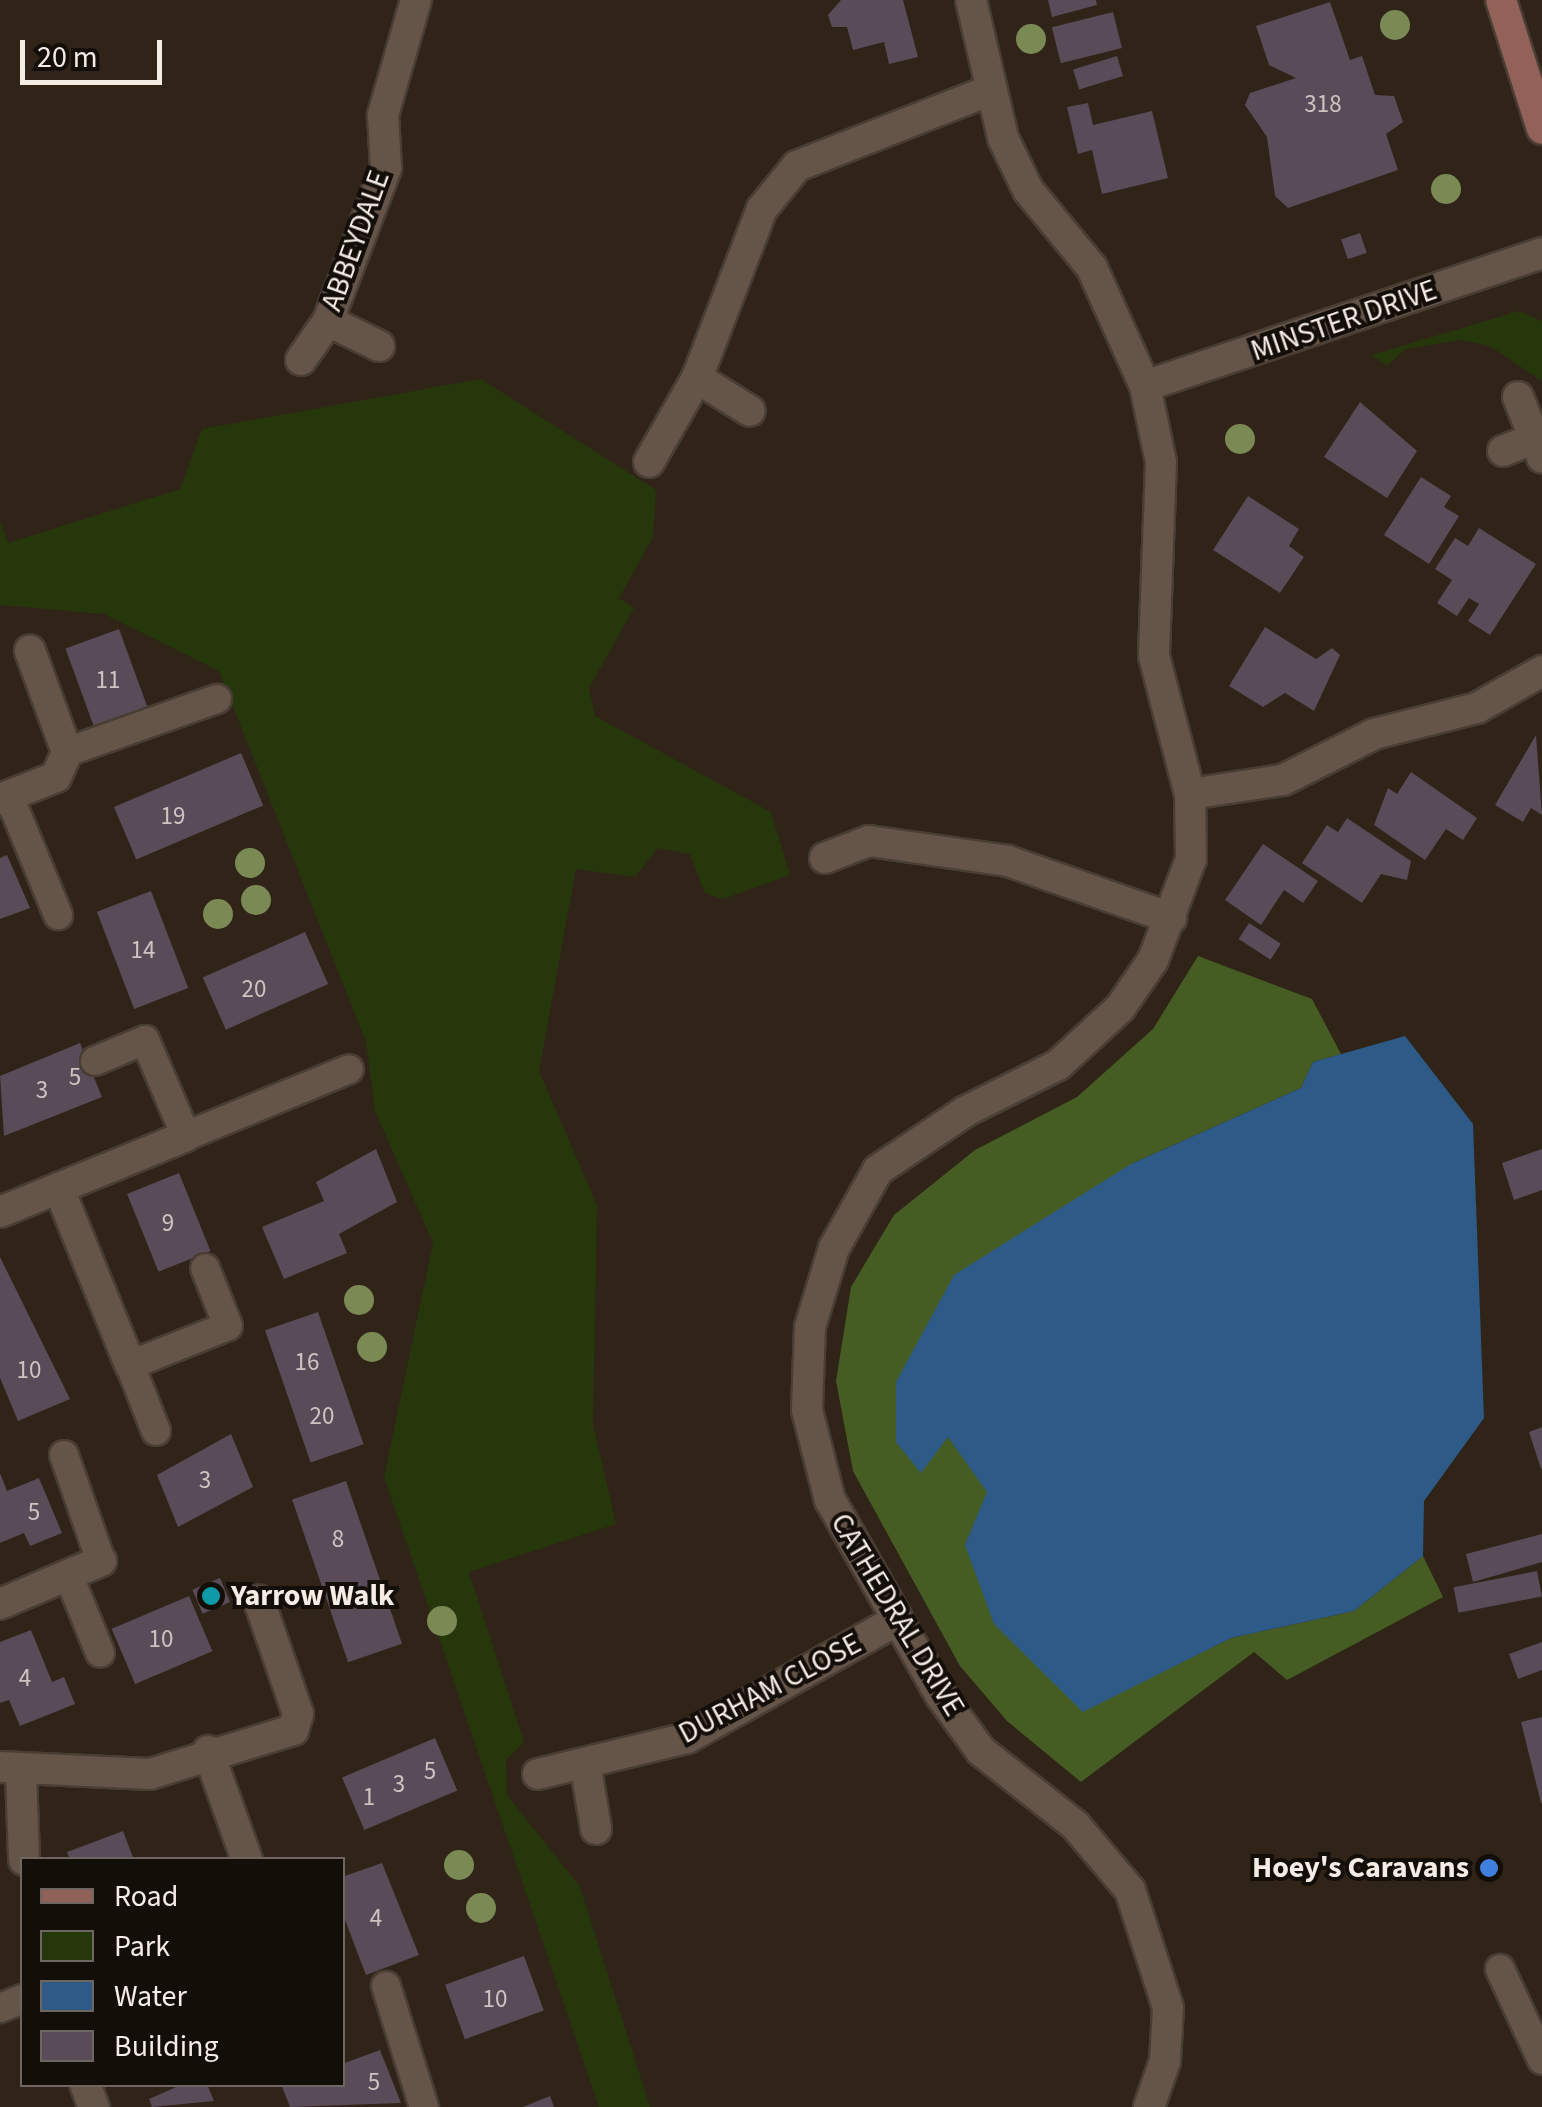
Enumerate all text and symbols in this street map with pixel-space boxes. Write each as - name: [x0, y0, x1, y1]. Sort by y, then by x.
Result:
- scale bar: [25, 20, 168, 82]
- text: 20 m: [37, 36, 98, 79]
- house number: 318: [1304, 89, 1342, 119]
- street label: ABBEYDALE: [314, 166, 398, 316]
- street label: MINSTER DRIVE: [1246, 272, 1442, 370]
- house number: 11: [96, 665, 120, 695]
- house number: 19: [161, 801, 185, 831]
- house number: 14: [131, 935, 155, 965]
- house number: 20: [242, 974, 266, 1004]
- house number: 5: [69, 1062, 81, 1092]
- house number: 3: [36, 1075, 48, 1105]
- house number: 9: [162, 1208, 174, 1238]
- house number: 16: [295, 1347, 319, 1377]
- house number: 10: [17, 1355, 41, 1385]
- house number: 20: [310, 1401, 334, 1431]
- house number: 3: [199, 1465, 211, 1495]
- house number: 5: [28, 1497, 40, 1527]
- street label: CATHEDRAL DRIVE: [822, 1507, 972, 1723]
- house number: 8: [332, 1524, 344, 1554]
- place label: Yarrow Walk: [231, 1578, 394, 1614]
- marker: Yarrow Walk: [200, 1585, 222, 1607]
- house number: 10: [149, 1624, 173, 1654]
- street label: DURHAM CLOSE: [673, 1626, 867, 1752]
- house number: 4: [19, 1663, 31, 1693]
- house number: 5: [424, 1756, 436, 1786]
- house number: 3: [393, 1769, 405, 1799]
- house number: 1: [363, 1782, 375, 1812]
- place label: Hoey's Caravans: [1252, 1850, 1469, 1886]
- legend: [20, 1857, 345, 2087]
- marker: Hoey's Caravans: [1478, 1857, 1500, 1879]
- text: Road: [114, 1875, 178, 1918]
- house number: 4: [370, 1903, 382, 1933]
- text: Park: [114, 1925, 170, 1968]
- text: Water: [114, 1975, 187, 2018]
- house number: 10: [483, 1984, 507, 2014]
- text: Building: [114, 2025, 219, 2068]
- house number: 5: [368, 2067, 380, 2097]

